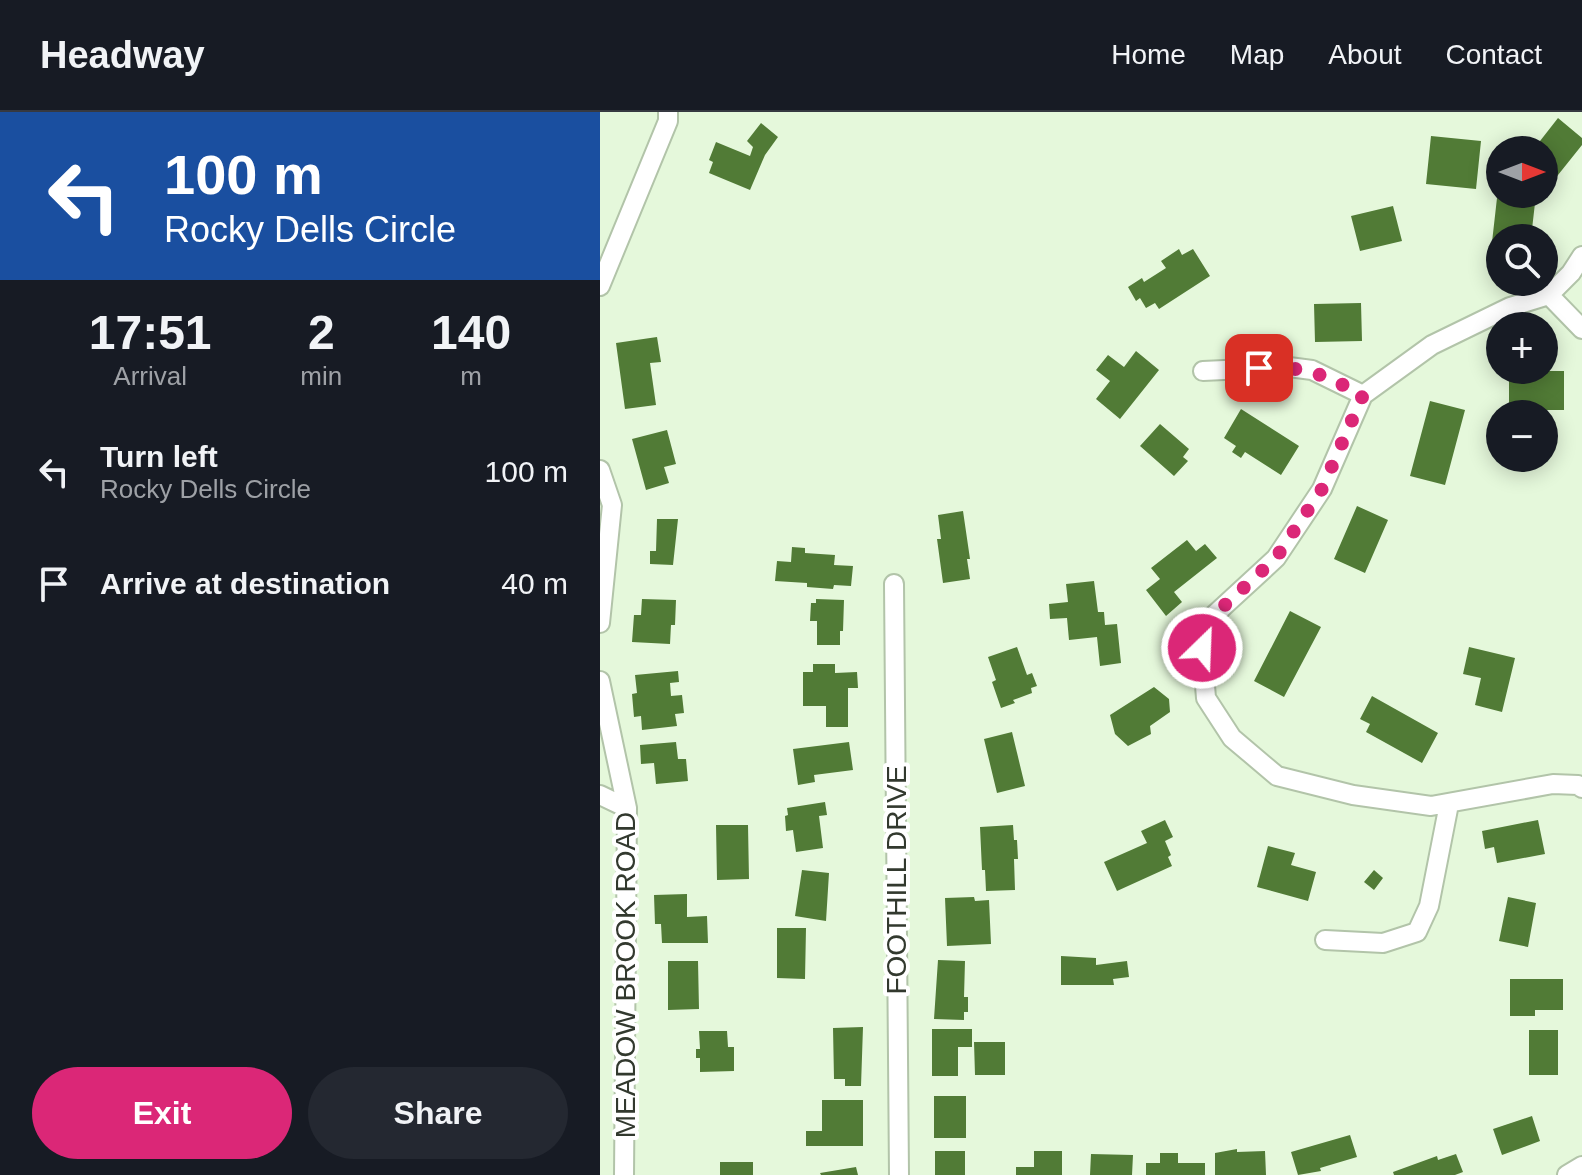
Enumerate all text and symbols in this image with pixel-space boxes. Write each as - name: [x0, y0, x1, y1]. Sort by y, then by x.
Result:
- text: Headway: [40, 34, 205, 76]
- text: Home: [1111, 39, 1186, 70]
- text: Map: [1230, 39, 1284, 70]
- text: About: [1328, 39, 1402, 70]
- text: Contact: [1446, 39, 1542, 70]
- north arrow: [1486, 136, 1558, 208]
- map controls: [1486, 136, 1558, 472]
- text: 100 m: [164, 143, 323, 206]
- icon: left: [32, 144, 136, 248]
- text: Rocky Dells Circle: [164, 209, 456, 250]
- button: search: [1486, 224, 1558, 296]
- text: 17:51: [89, 306, 212, 359]
- text: 2: [308, 306, 335, 359]
- text: 140: [431, 306, 511, 359]
- button: +: [1486, 312, 1558, 384]
- pin: [1225, 334, 1293, 402]
- icon: arrive: [1237, 346, 1281, 390]
- text: Arrival: [113, 361, 187, 391]
- text: min: [300, 361, 342, 391]
- text: m: [460, 361, 482, 391]
- button: −: [1486, 400, 1558, 472]
- text: Turn left: [100, 440, 218, 473]
- icon: left: [32, 450, 76, 494]
- text: 100 m: [485, 455, 568, 488]
- text: Rocky Dells Circle: [100, 474, 311, 504]
- icon: arrive: [32, 562, 76, 606]
- text: Arrive at destination: [100, 567, 390, 600]
- text: 40 m: [501, 567, 568, 600]
- position arrow: [1160, 606, 1244, 690]
- street label: FOOTHILL DRIVE: [881, 765, 912, 995]
- street label: MEADOW BROOK ROAD: [610, 812, 641, 1138]
- button: Exit: [32, 1067, 292, 1159]
- button: Share: [308, 1067, 568, 1159]

